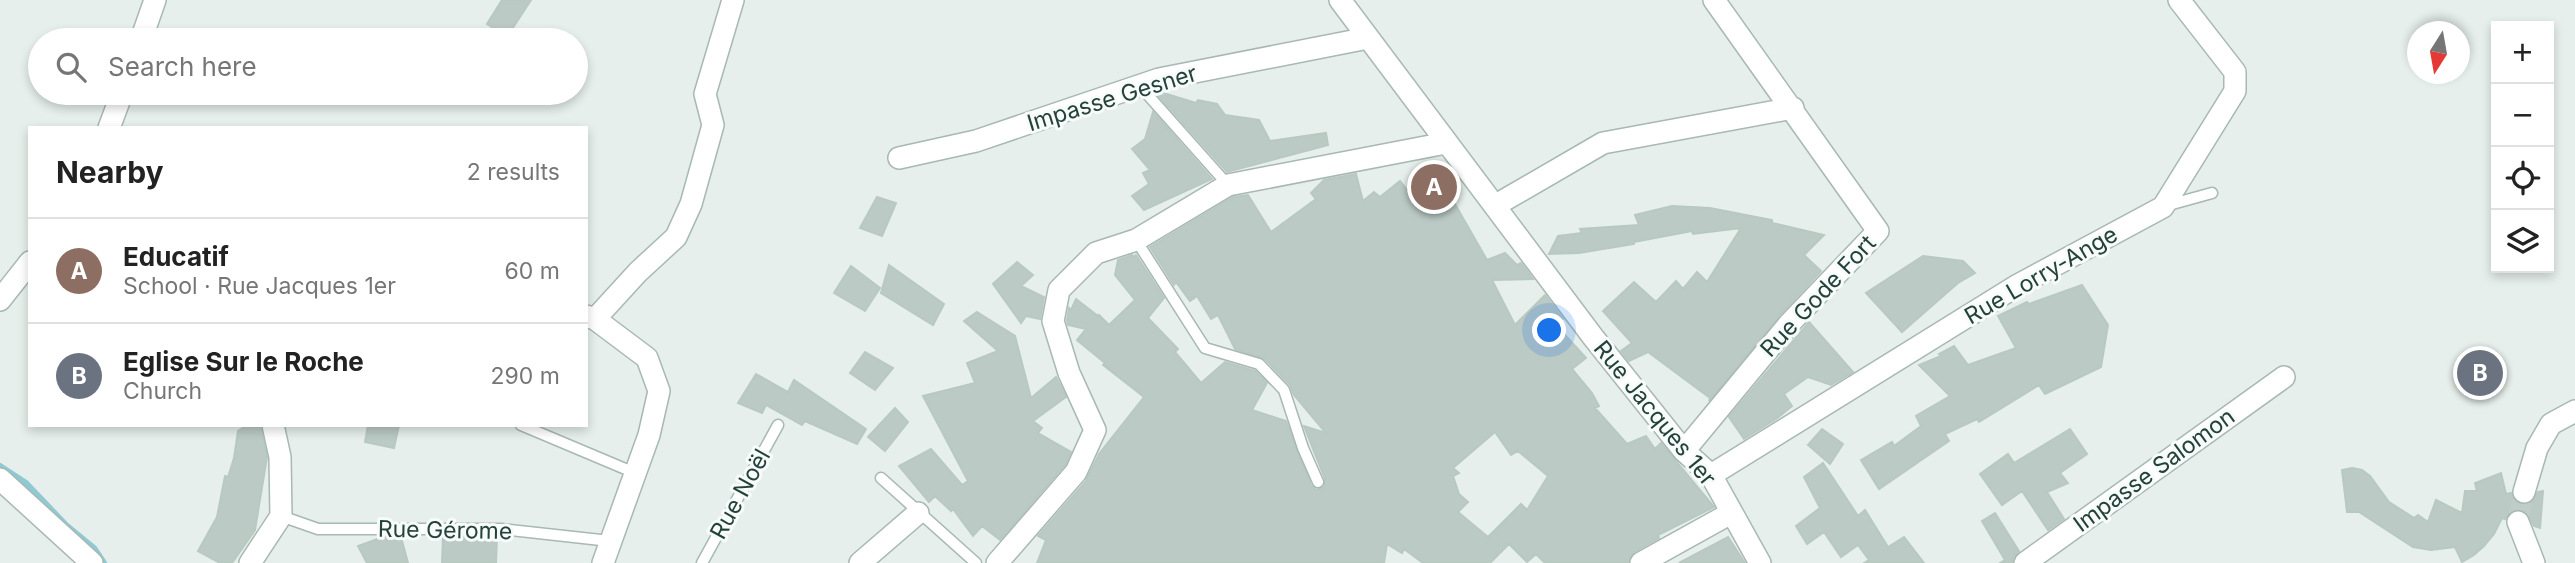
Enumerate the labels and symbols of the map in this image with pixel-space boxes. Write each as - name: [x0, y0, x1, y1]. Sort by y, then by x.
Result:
- north arrow: [2407, 21, 2470, 84]
- street label: Impasse Gesner: [1024, 59, 1201, 137]
- pin: A: [1411, 161, 1457, 213]
- street label: Rue Lorry-Ange: [1960, 220, 2122, 330]
- street label: Rue Gode Fort: [1754, 229, 1882, 363]
- your location: [1532, 313, 1566, 347]
- street label: Rue Jacques 1er: [1588, 335, 1722, 491]
- pin: B: [2457, 347, 2503, 399]
- street label: Impasse Salomon: [2068, 402, 2240, 538]
- street label: Rue Noël: [704, 444, 776, 544]
- street label: Rue Gérome: [378, 515, 512, 545]

